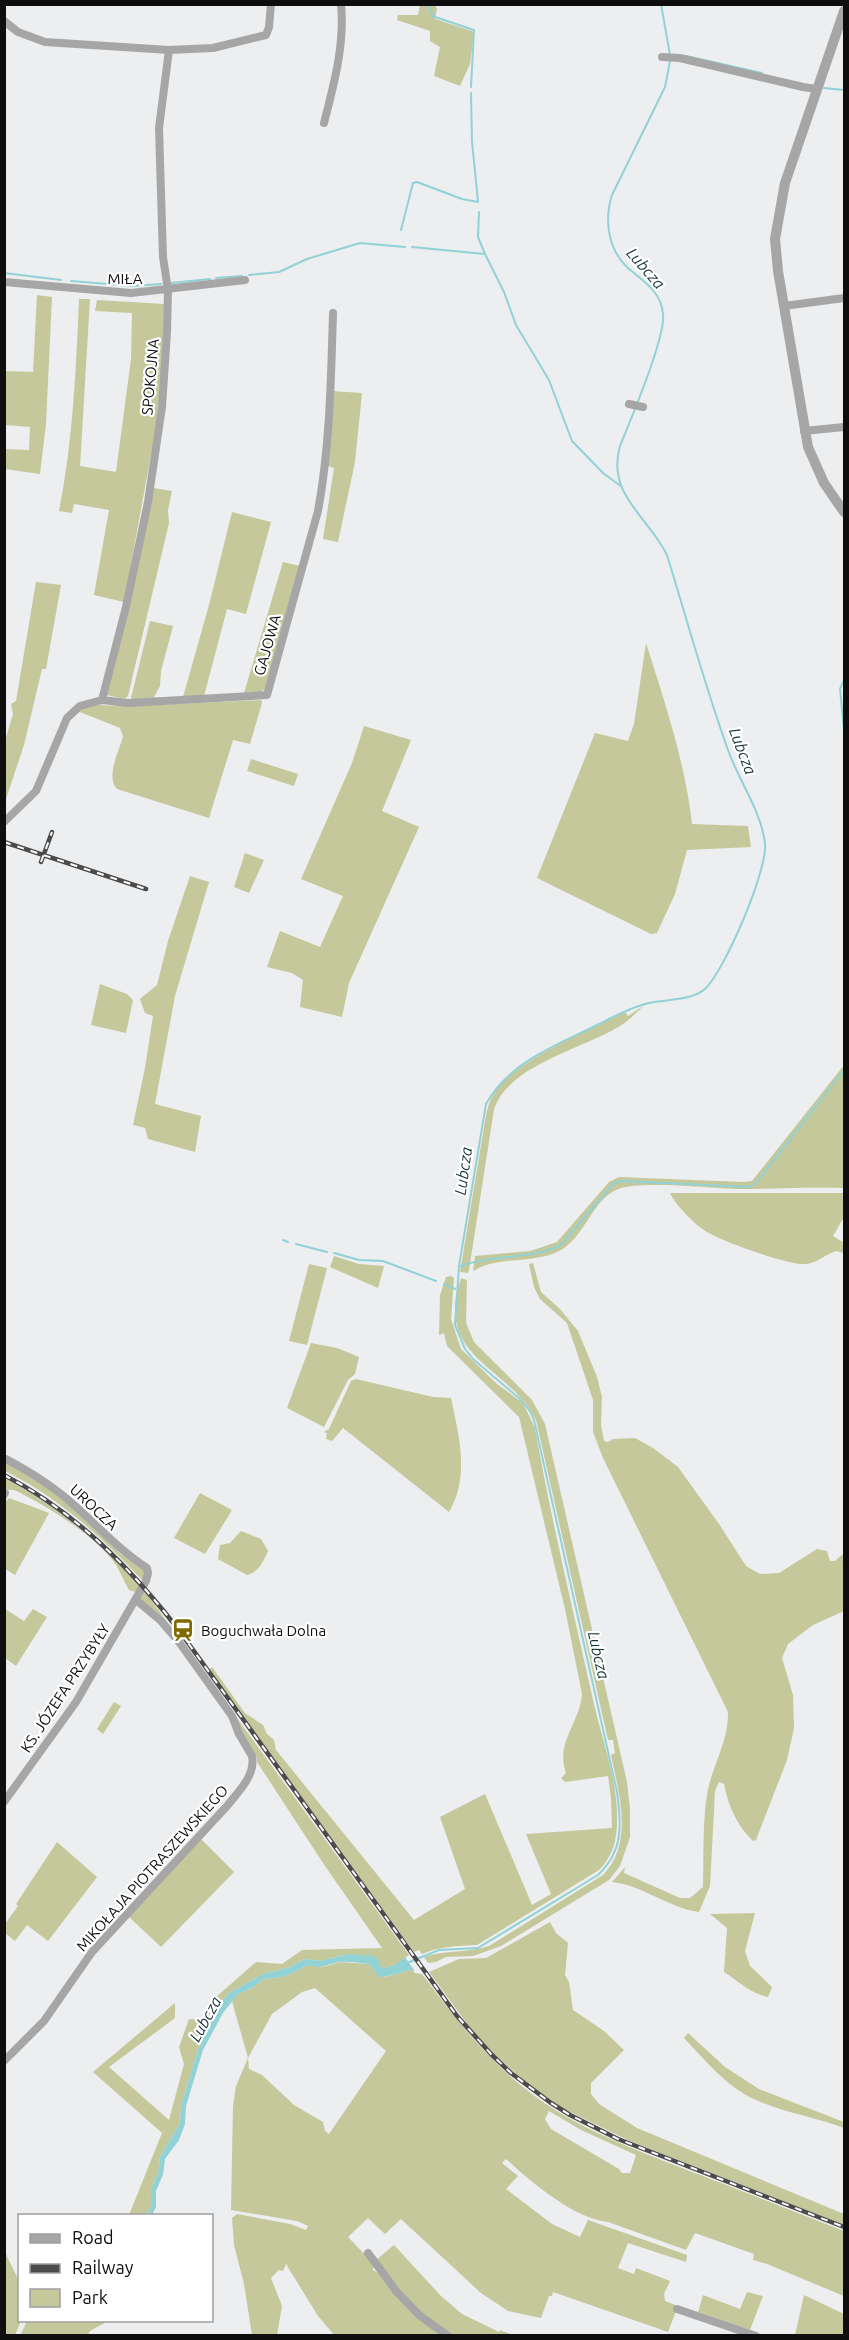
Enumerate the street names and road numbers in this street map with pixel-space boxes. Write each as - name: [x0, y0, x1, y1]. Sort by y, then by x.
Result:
- street label: MIŁA: [108, 270, 143, 287]
- street label: SPOKOJNA: [138, 338, 162, 416]
- street label: GAJOWA: [250, 612, 284, 677]
- street label: UROCZA: [67, 1481, 122, 1534]
- street label: KS. JÓZEFA PRZYBYŁY: [17, 1620, 113, 1755]
- street label: MIKOŁAJA PIOTRASZEWSKIEGO: [73, 1781, 231, 1955]

